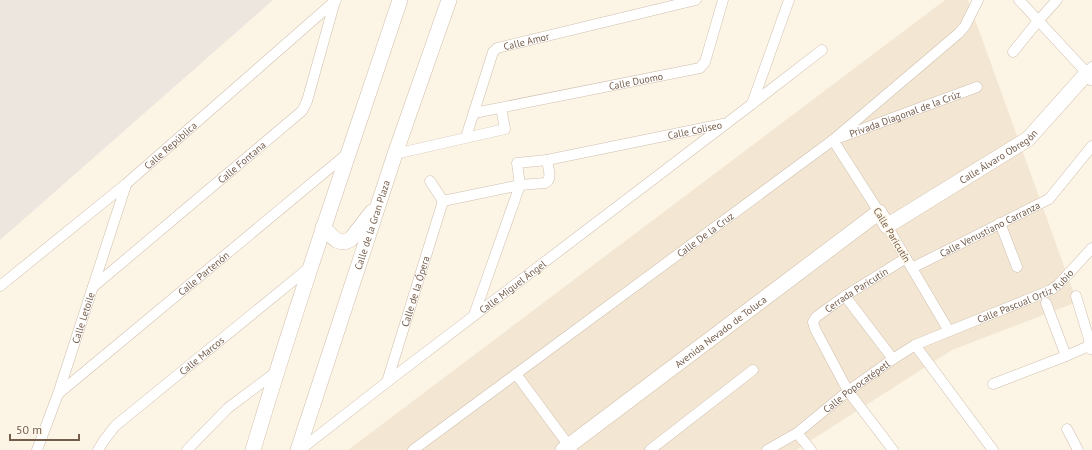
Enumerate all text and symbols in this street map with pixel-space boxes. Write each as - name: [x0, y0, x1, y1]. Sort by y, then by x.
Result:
- street label: Calle Amor: [502, 29, 551, 53]
- street label: Calle Duomo: [608, 69, 664, 93]
- street label: Privada Diagonal de la Crúz: [847, 87, 962, 140]
- street label: Calle Coliseo: [666, 118, 723, 142]
- street label: Calle República: [141, 119, 199, 172]
- street label: Calle Álvaro Obregón: [957, 127, 1040, 186]
- street label: Calle Fontana: [215, 138, 268, 186]
- street label: Calle de la Gran Plaza: [351, 178, 393, 271]
- street label: Calle Venustiano Carranza: [937, 198, 1042, 260]
- street label: Calle Paricutín: [871, 205, 913, 265]
- street label: Calle De la Cruz: [674, 209, 736, 260]
- street label: Calle Partenón: [175, 248, 232, 298]
- street label: Calle de la Ópera: [398, 254, 432, 328]
- street label: Calle Miguel Ángel: [476, 257, 548, 316]
- street label: Cerrada Paricutín: [822, 264, 890, 315]
- street label: Calle Pascual Ortíz Rubio: [975, 266, 1076, 326]
- street label: Calle Letoile: [68, 290, 97, 345]
- street label: Avenida Nevado de Toluca: [672, 293, 769, 370]
- street label: Calle Marcos: [176, 333, 227, 378]
- street label: Calle Popocatépetl: [820, 357, 892, 416]
- scale bar: [10, 416, 79, 442]
- text: 50 m: [16, 422, 42, 437]

